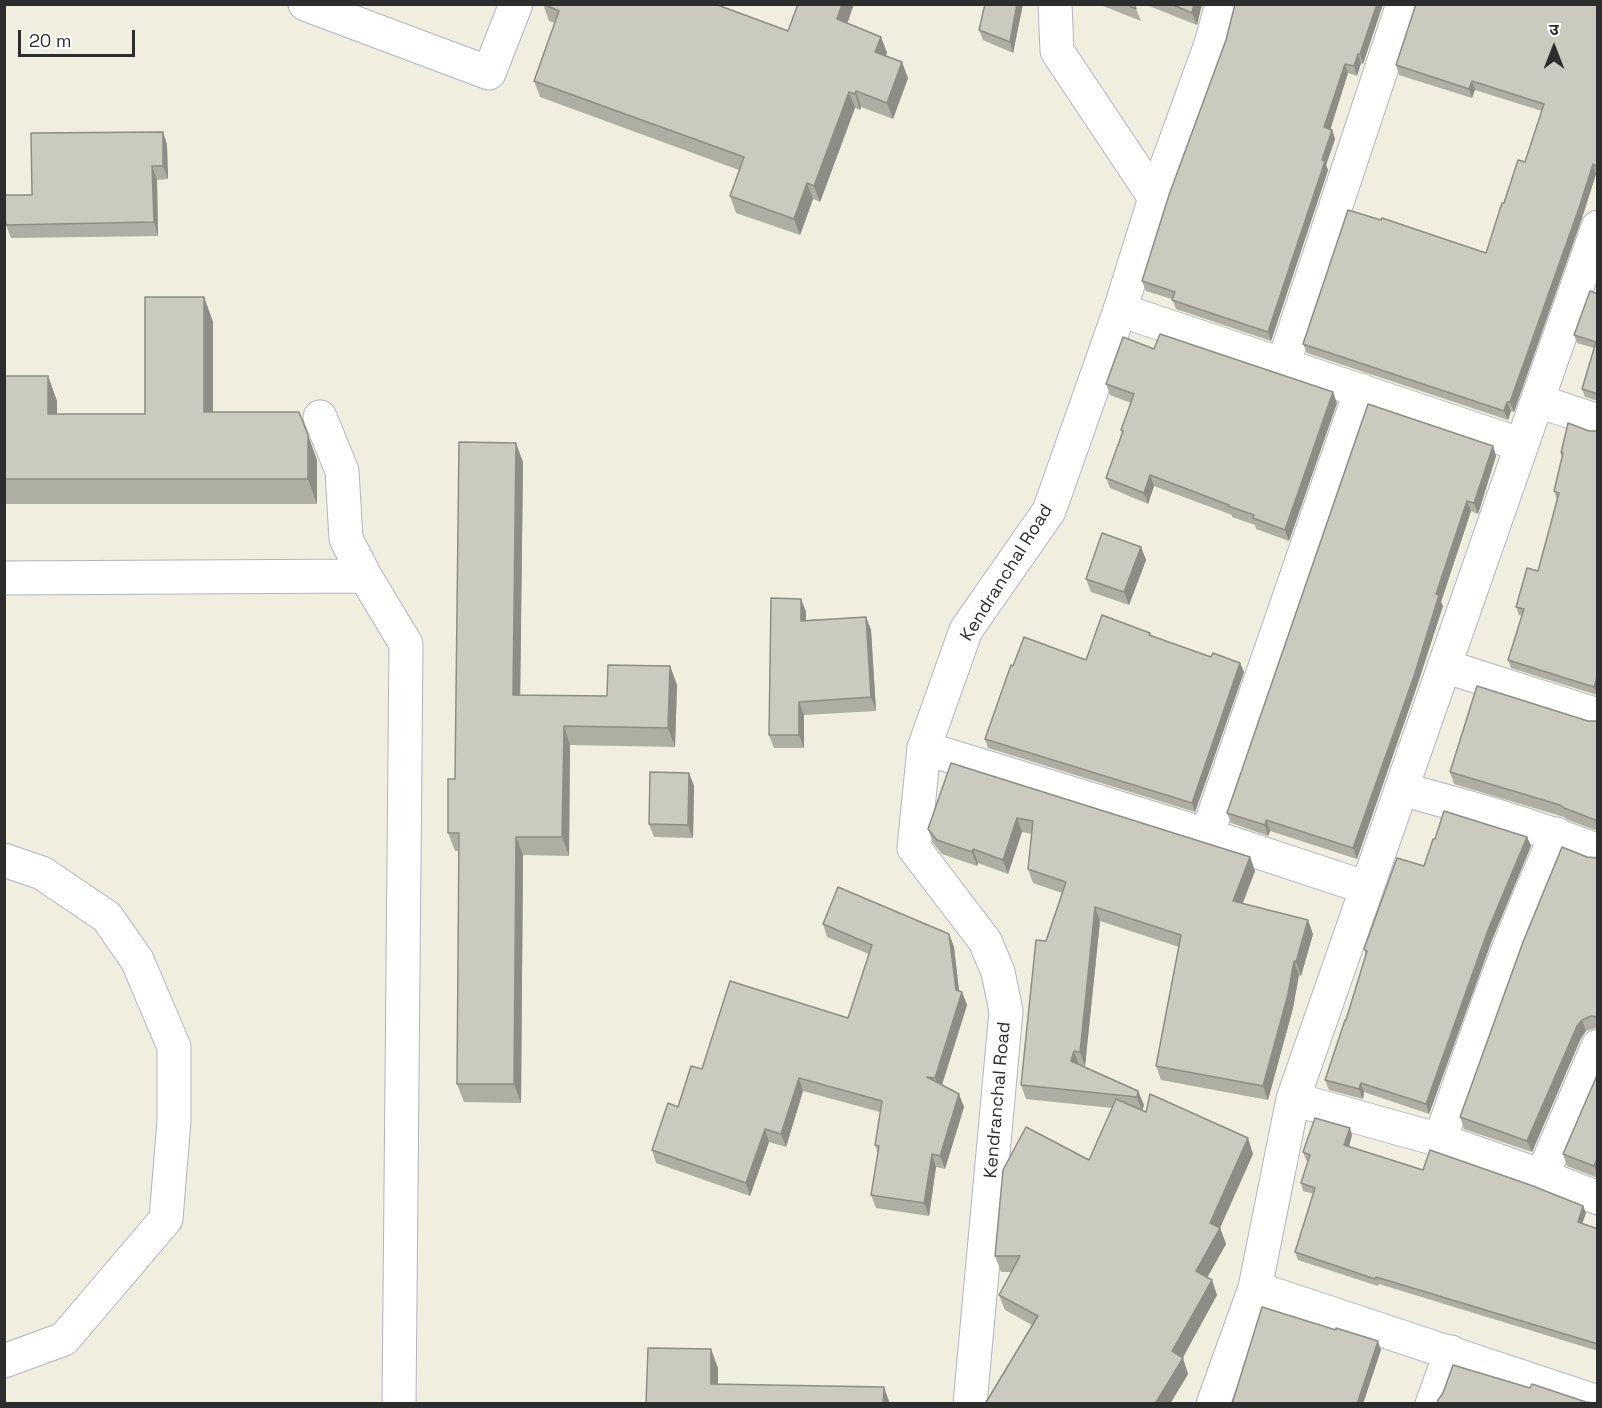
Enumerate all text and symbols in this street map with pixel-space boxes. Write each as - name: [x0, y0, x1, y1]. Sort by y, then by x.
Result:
- scale bar: [21, 18, 138, 56]
- north arrow: [1524, 18, 1584, 78]
- text: उ: [1549, 19, 1559, 40]
- text: 20 m: [29, 29, 72, 52]
- street label: Kendranchal Road: [956, 501, 1058, 645]
- street label: Kendranchal Road: [980, 1021, 1016, 1179]

